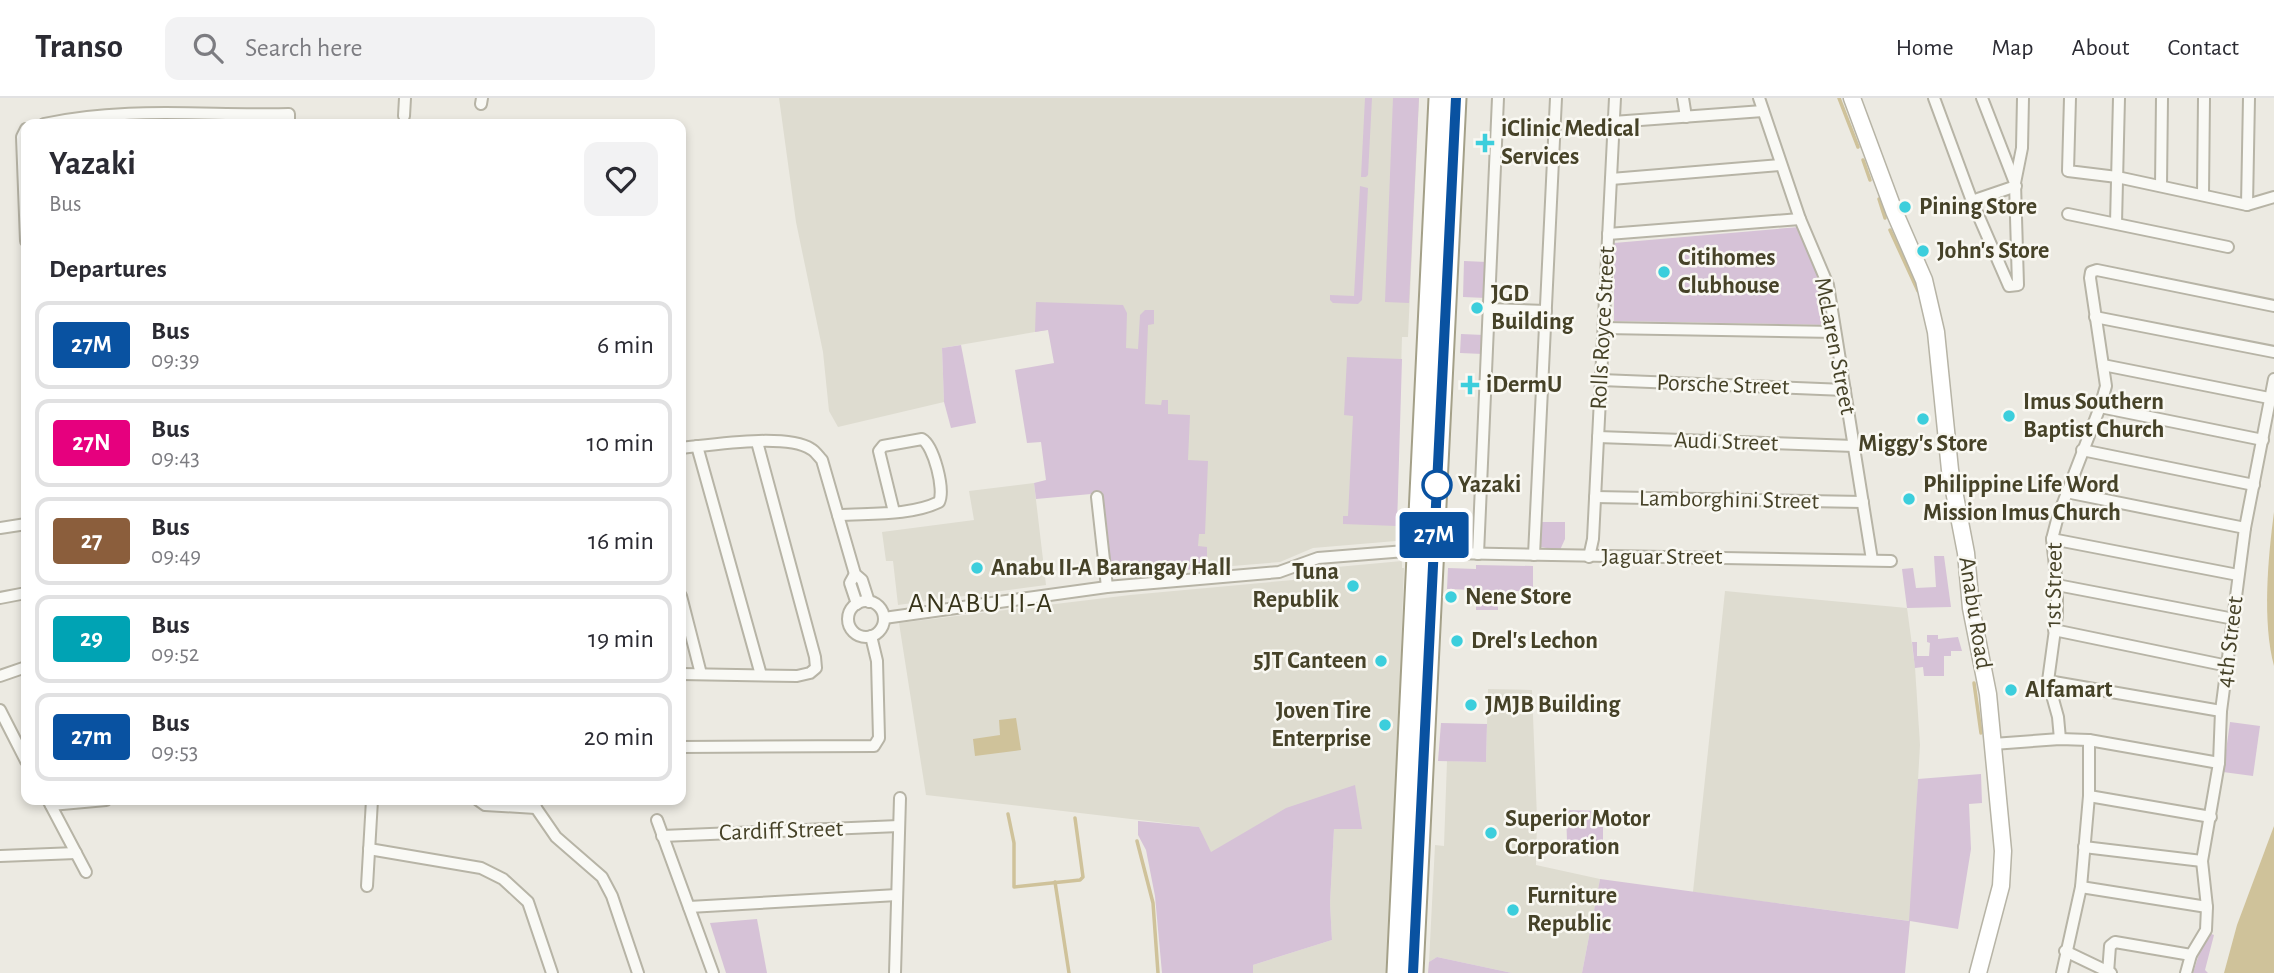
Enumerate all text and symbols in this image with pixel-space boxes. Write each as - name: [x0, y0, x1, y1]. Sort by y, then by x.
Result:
- search box: [165, 17, 655, 80]
- icon: search: [189, 29, 227, 67]
- text: Transo: [35, 31, 123, 64]
- text: Search here: [245, 35, 363, 61]
- text: Home: [1896, 36, 1954, 60]
- text: Map: [1992, 36, 2034, 60]
- text: About: [2072, 36, 2129, 60]
- text: Contact: [2167, 36, 2239, 60]
- place label: iClinic Medical Services: [1501, 117, 1640, 169]
- marker: iClinic Medical Services: [1475, 133, 1495, 153]
- button: heart: [584, 142, 658, 216]
- text: Yazaki: [49, 148, 136, 181]
- text: Bus: [49, 193, 82, 216]
- place label: Pining Store: [1919, 195, 2037, 219]
- marker: Pining Store: [1897, 199, 1913, 215]
- place label: John's Store: [1937, 239, 2049, 263]
- marker: John's Store: [1915, 243, 1931, 259]
- street label: Rolls Royce Street: [1587, 245, 1619, 410]
- place label: Citihomes Clubhouse: [1678, 246, 1780, 298]
- text: Departures: [49, 256, 167, 282]
- marker: Citihomes Clubhouse: [1656, 264, 1672, 280]
- street label: McLaren Street: [1810, 275, 1860, 417]
- place label: JGD Building: [1491, 282, 1575, 334]
- marker: JGD Building: [1469, 300, 1485, 316]
- text: Bus: [151, 318, 190, 344]
- text: 6 min: [597, 332, 654, 358]
- text: 27M: [71, 333, 112, 357]
- text: 09:39: [151, 349, 200, 372]
- street label: Porsche Street: [1656, 371, 1790, 399]
- place label: iDermU: [1486, 373, 1562, 397]
- marker: iDermU: [1460, 375, 1480, 395]
- place label: Imus Southern Baptist Church: [2023, 390, 2164, 442]
- marker: Imus Southern Baptist Church: [2001, 408, 2017, 424]
- marker: Miggy's Store: [1915, 411, 1931, 427]
- text: Bus: [151, 416, 190, 442]
- street label: Audi Street: [1673, 428, 1779, 456]
- text: 10 min: [587, 430, 654, 456]
- text: 27N: [72, 431, 111, 455]
- place label: Miggy's Store: [1858, 432, 1988, 456]
- text: 09:43: [151, 447, 200, 470]
- marker: Yazaki: [1422, 470, 1452, 500]
- place label: Yazaki: [1458, 473, 1521, 497]
- place label: Philippine Life Word Mission Imus Church: [1923, 473, 2121, 525]
- street label: Lamborghini Street: [1639, 486, 1820, 514]
- marker: Philippine Life Word Mission Imus Church: [1901, 491, 1917, 507]
- line badge: 27M: [1394, 512, 1474, 558]
- text: Bus: [151, 514, 190, 540]
- text: 27M: [1414, 523, 1454, 547]
- text: 16 min: [588, 528, 654, 554]
- text: 27: [81, 529, 102, 553]
- street label: 1st Street: [2041, 542, 2067, 628]
- text: 09:49: [151, 545, 201, 568]
- street label: Jaguar Street: [1601, 545, 1723, 569]
- street label: Anabu Road: [1954, 555, 1996, 671]
- place label: Anabu II-A Barangay Hall: [991, 556, 1231, 580]
- marker: Anabu II-A Barangay Hall: [969, 560, 985, 576]
- place label: Tuna Republik: [1252, 560, 1339, 612]
- marker: Tuna Republik: [1345, 578, 1361, 594]
- place label: Nene Store: [1465, 585, 1571, 609]
- marker: Nene Store: [1443, 589, 1459, 605]
- district label: ANABU II-A: [908, 590, 1054, 618]
- street label: 4th Street: [2212, 594, 2248, 689]
- text: Bus: [151, 612, 190, 638]
- text: 19 min: [588, 626, 654, 652]
- text: 29: [80, 627, 103, 651]
- place label: Drel's Lechon: [1471, 629, 1598, 653]
- marker: Drel's Lechon: [1449, 633, 1465, 649]
- text: 09:52: [151, 643, 199, 666]
- place label: 5JT Canteen: [1253, 649, 1367, 673]
- marker: 5JT Canteen: [1373, 653, 1389, 669]
- place label: Alfamart: [2025, 678, 2112, 702]
- marker: Alfamart: [2003, 682, 2019, 698]
- place label: JMJB Building: [1485, 693, 1621, 717]
- marker: JMJB Building: [1463, 697, 1479, 713]
- place label: Joven Tire Enterprise: [1271, 699, 1371, 751]
- text: Bus: [151, 710, 190, 736]
- marker: Joven Tire Enterprise: [1377, 717, 1393, 733]
- text: 20 min: [584, 724, 654, 750]
- text: 27m: [71, 725, 112, 749]
- text: 09:53: [151, 741, 198, 764]
- place label: Superior Motor Corporation: [1505, 807, 1651, 859]
- street label: Cardiff Street: [718, 817, 844, 845]
- marker: Superior Motor Corporation: [1483, 825, 1499, 841]
- place label: Furniture Republic: [1527, 884, 1617, 936]
- marker: Furniture Republic: [1505, 902, 1521, 918]

